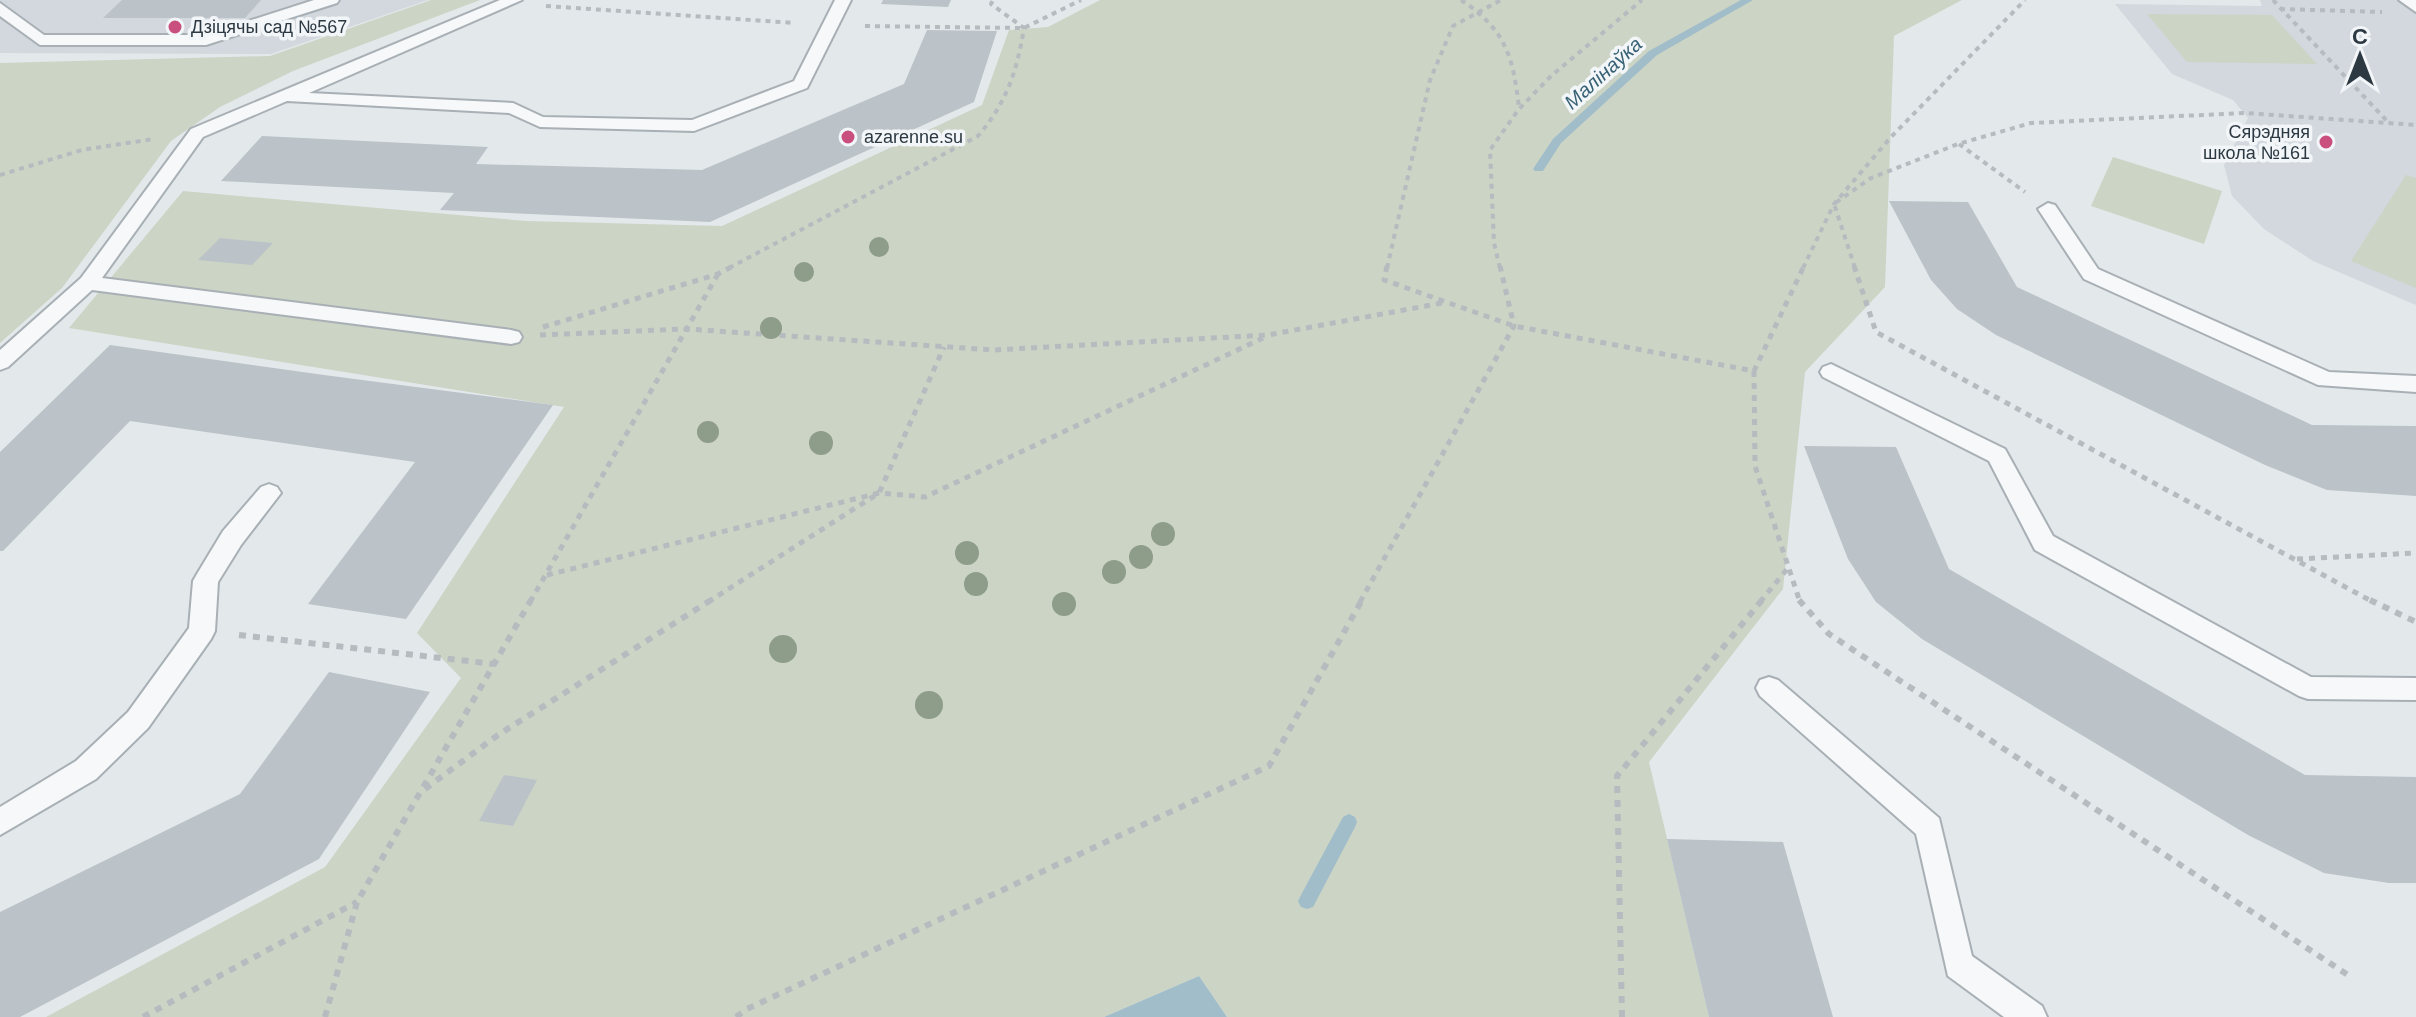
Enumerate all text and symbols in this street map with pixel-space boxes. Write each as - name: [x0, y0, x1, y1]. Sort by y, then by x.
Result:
- north arrow: [2320, 16, 2400, 96]
- place label: Дзіцячы сад №567: [191, 17, 347, 37]
- marker: Дзіцячы сад №567: [166, 18, 184, 36]
- text: С: [2352, 24, 2368, 49]
- water label: Малінаўка: [1560, 33, 1646, 113]
- place label: Сярэдняя школа №161: [2203, 122, 2310, 163]
- place label: azarenne.su: [864, 127, 963, 147]
- marker: azarenne.su: [839, 128, 857, 146]
- marker: Сярэдняя школа №161: [2317, 133, 2335, 151]

